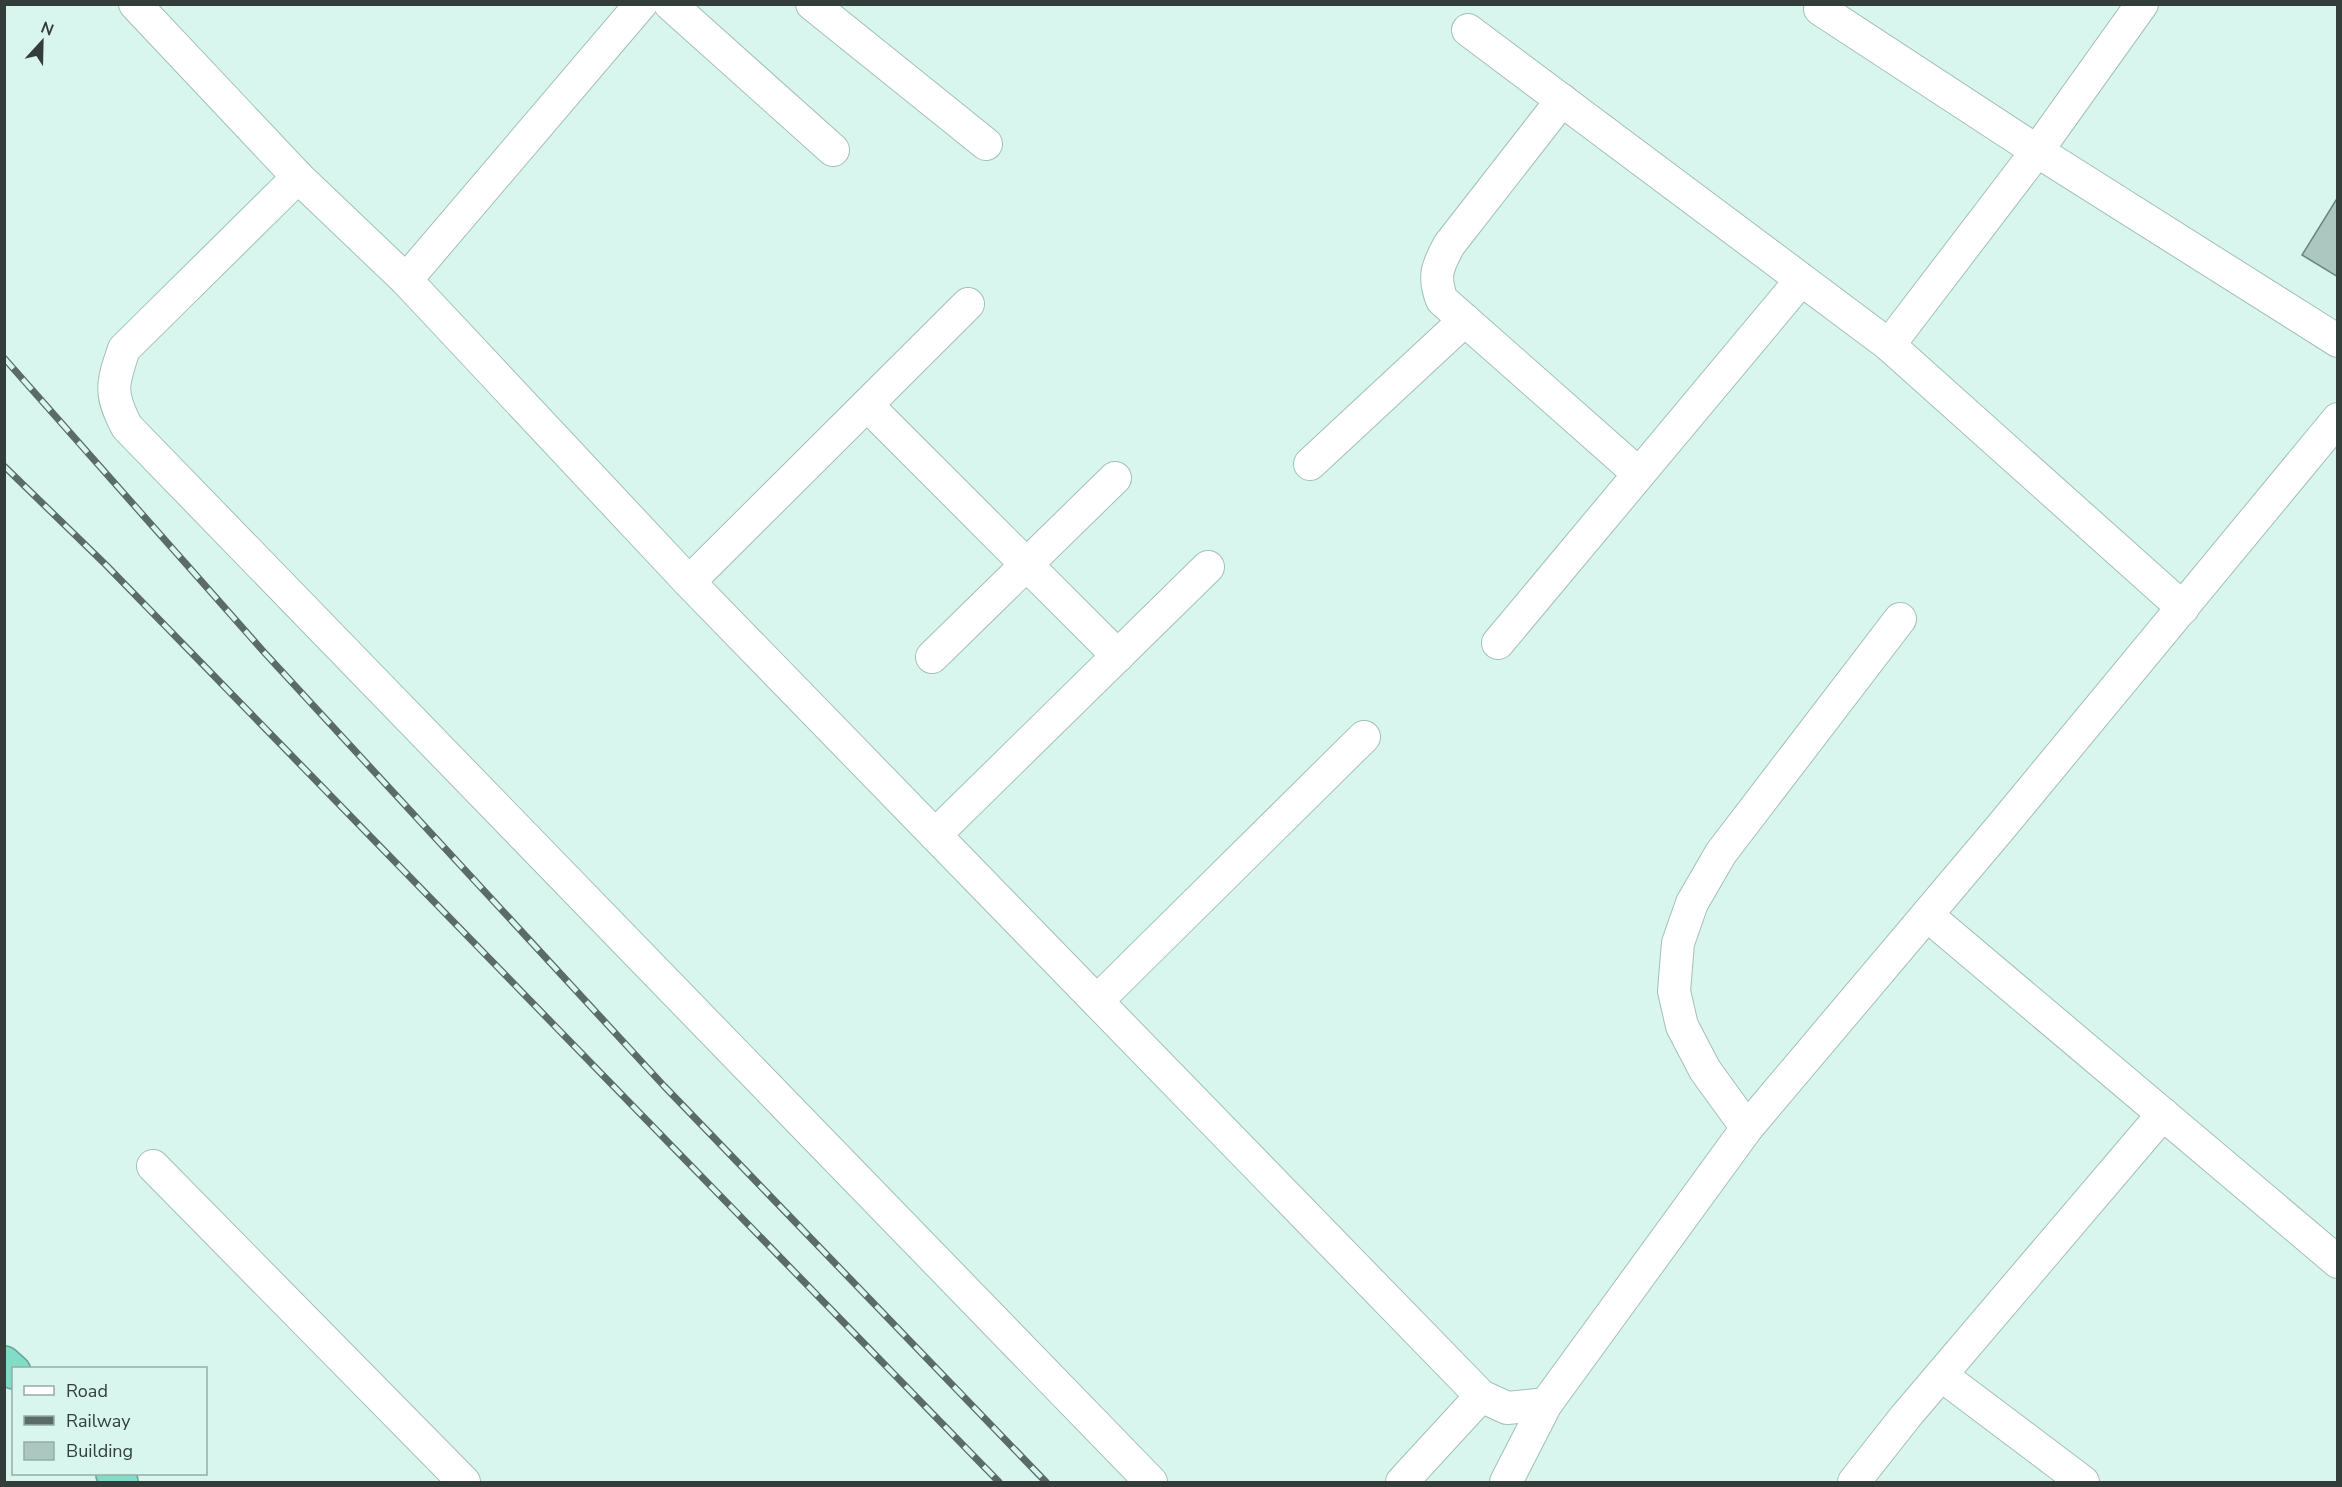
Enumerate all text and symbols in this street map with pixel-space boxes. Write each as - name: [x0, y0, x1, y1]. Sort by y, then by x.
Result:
- north arrow: [12, 12, 72, 72]
- text: N: [38, 17, 57, 41]
- legend: [12, 1367, 207, 1475]
- text: Road: [66, 1379, 108, 1403]
- text: Railway: [66, 1409, 131, 1433]
- text: Building: [66, 1439, 133, 1463]

